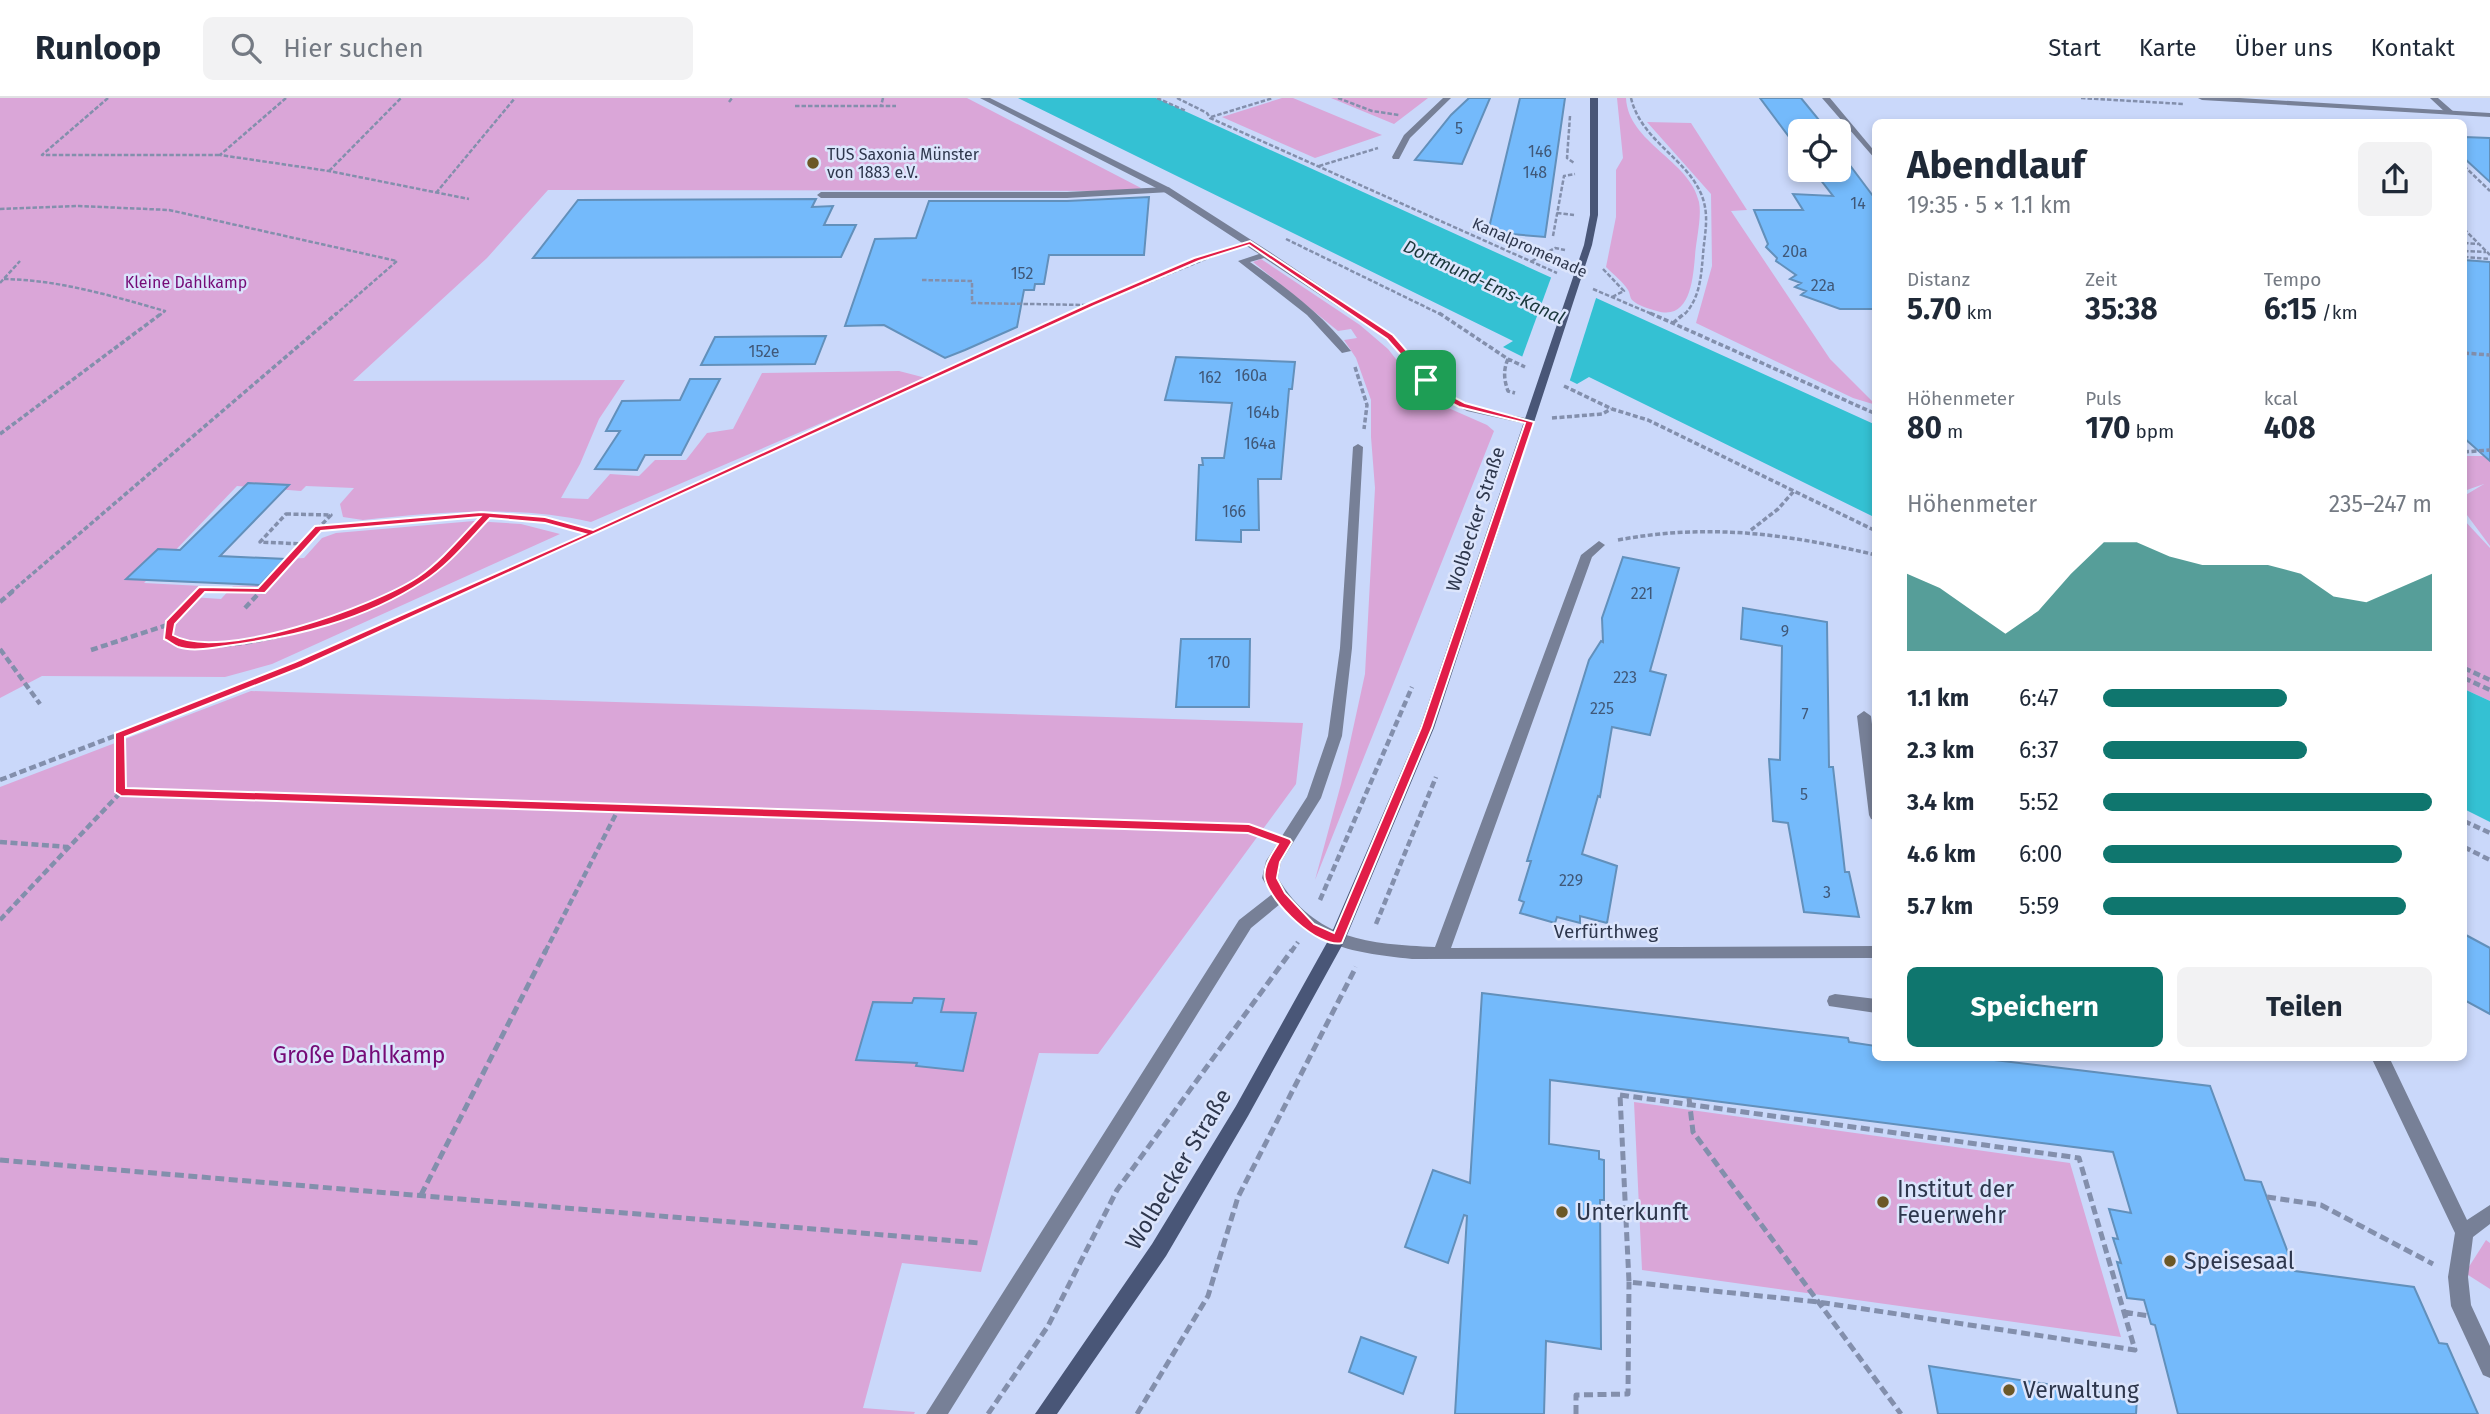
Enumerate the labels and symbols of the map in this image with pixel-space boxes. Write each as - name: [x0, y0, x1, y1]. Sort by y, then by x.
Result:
- house number: 5: [1455, 119, 1463, 138]
- house number: 146: [1528, 142, 1552, 161]
- place label: TUS Saxonia Münster von 1883 e.V.: [827, 145, 980, 182]
- marker: TUS Saxonia Münster von 1883 e.V.: [805, 155, 821, 171]
- house number: 148: [1523, 163, 1547, 182]
- house number: 14: [1850, 194, 1866, 213]
- street label: Kanalpromenade: [1469, 214, 1590, 281]
- water label: Dortmund-Ems-Kanal: [1400, 235, 1568, 329]
- house number: 20a: [1782, 242, 1808, 261]
- house number: 152: [1011, 264, 1033, 283]
- park label: Kleine Dahlkamp: [125, 273, 247, 292]
- house number: 22a: [1811, 276, 1835, 295]
- house number: 152e: [748, 342, 780, 361]
- pin: [1396, 350, 1456, 410]
- house number: 160a: [1234, 366, 1268, 385]
- house number: 162: [1198, 368, 1222, 387]
- house number: 164b: [1246, 403, 1280, 422]
- house number: 164a: [1244, 434, 1276, 453]
- street label: Wolbecker Straße: [1441, 444, 1510, 595]
- house number: 166: [1222, 502, 1246, 521]
- house number: 221: [1631, 584, 1653, 603]
- house number: 9: [1781, 622, 1789, 641]
- house number: 170: [1208, 653, 1230, 672]
- house number: 223: [1613, 668, 1637, 687]
- house number: 225: [1590, 699, 1614, 718]
- house number: 7: [1801, 705, 1809, 724]
- house number: 5: [1800, 785, 1808, 804]
- house number: 229: [1559, 871, 1583, 890]
- house number: 3: [1823, 883, 1831, 902]
- street label: Verfürthweg: [1554, 920, 1658, 943]
- park label: Große Dahlkamp: [272, 1041, 446, 1069]
- street label: Wolbecker Straße: [1119, 1083, 1237, 1255]
- place label: Institut der Feuerwehr: [1897, 1175, 2014, 1229]
- marker: Institut der Feuerwehr: [1875, 1194, 1891, 1210]
- place label: Unterkunft: [1576, 1198, 1689, 1226]
- marker: Unterkunft: [1554, 1204, 1570, 1220]
- place label: Speisesaal: [2184, 1247, 2295, 1275]
- marker: Speisesaal: [2162, 1253, 2178, 1269]
- place label: Verwaltung: [2023, 1376, 2139, 1404]
- marker: Verwaltung: [2001, 1382, 2017, 1398]

